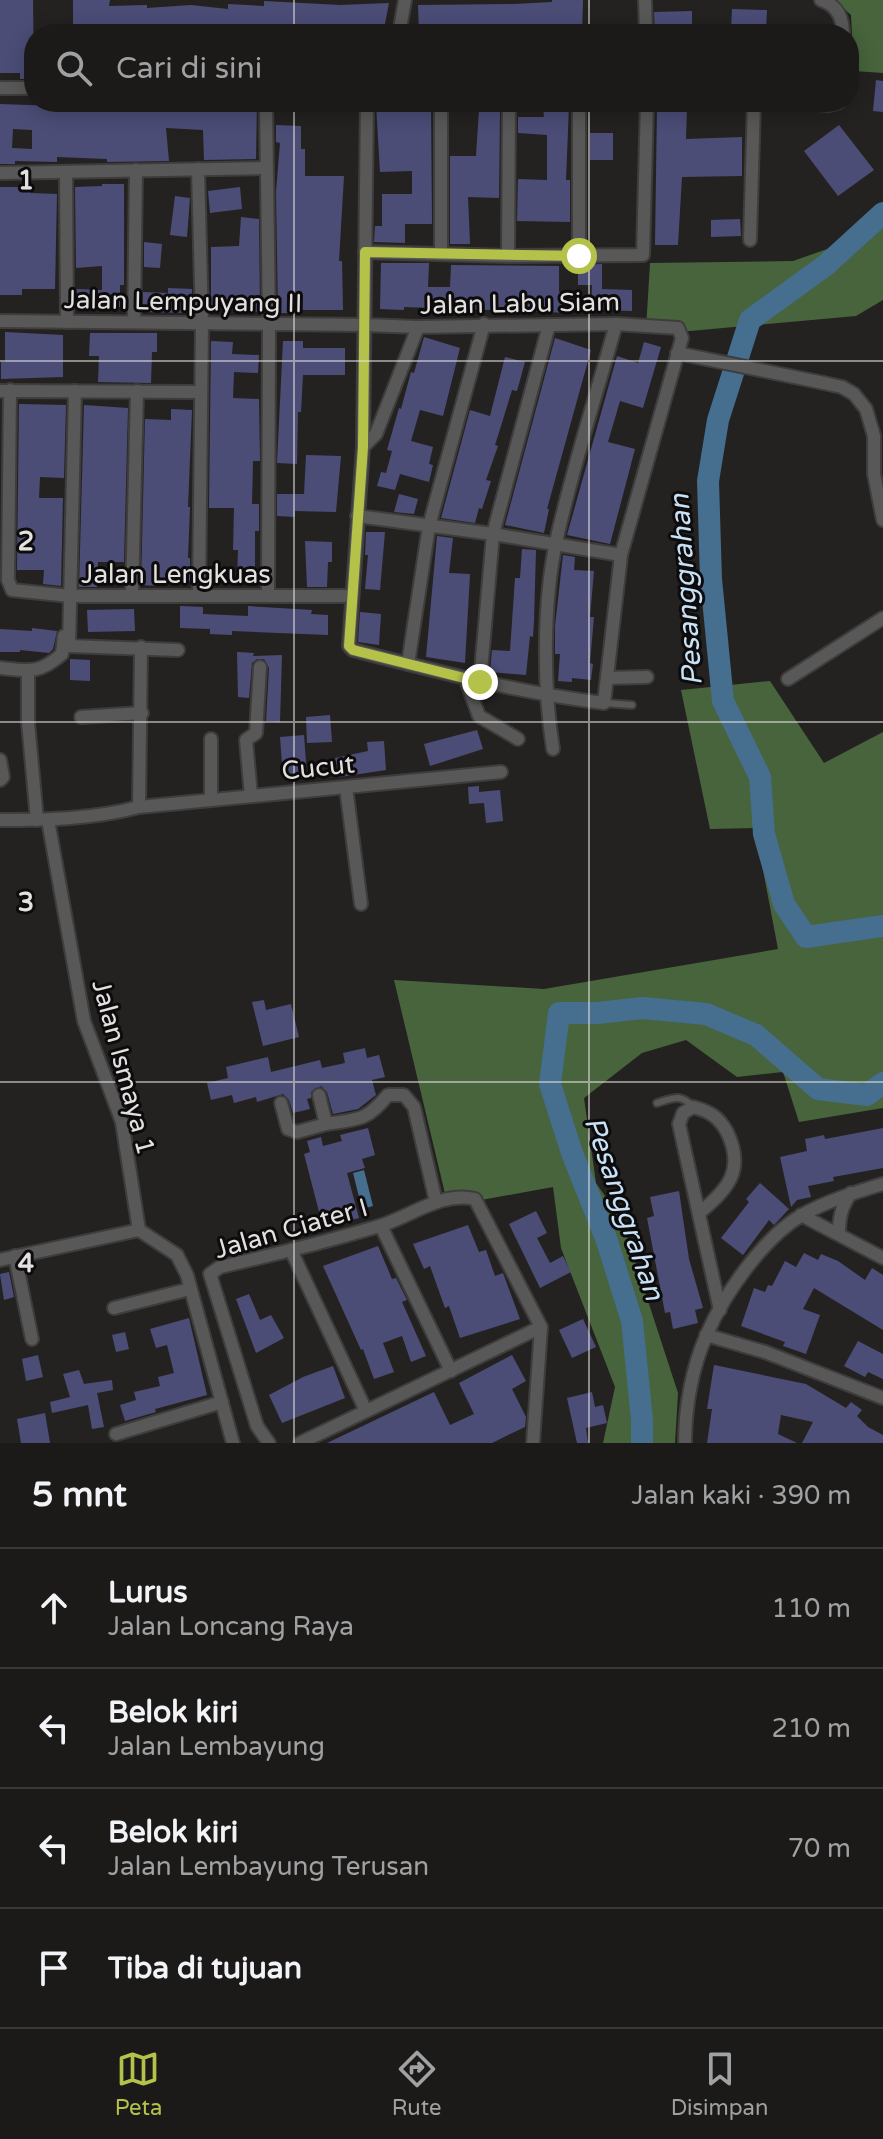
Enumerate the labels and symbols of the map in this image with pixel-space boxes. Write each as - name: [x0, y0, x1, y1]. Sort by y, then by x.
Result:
- text: 1: [18, 165, 34, 196]
- route start: [561, 238, 597, 274]
- street label: Jalan Lempuyang II: [64, 284, 302, 319]
- street label: Jalan Labu Siam: [420, 286, 620, 321]
- water label: Pesanggrahan: [662, 492, 710, 687]
- text: 2: [18, 526, 34, 557]
- street label: Jalan Lengkuas: [81, 559, 271, 590]
- route end: [462, 664, 498, 700]
- street label: Cucut: [280, 748, 356, 787]
- text: 3: [18, 887, 34, 918]
- street label: Jalan Ismaya 1: [85, 976, 162, 1158]
- water label: Pesanggrahan: [577, 1112, 672, 1306]
- street label: Jalan Ciater I: [211, 1192, 371, 1265]
- text: 4: [18, 1248, 34, 1279]

